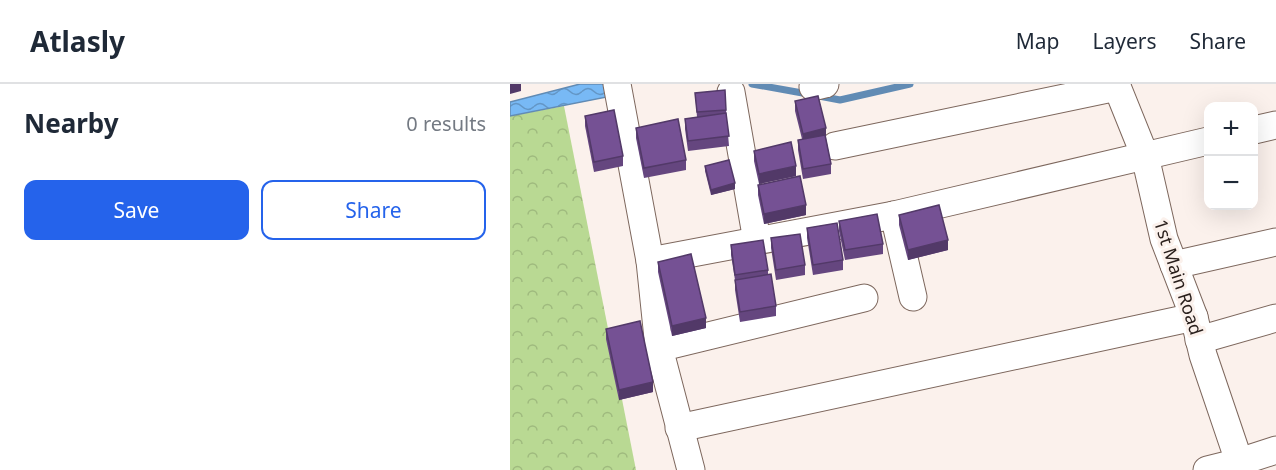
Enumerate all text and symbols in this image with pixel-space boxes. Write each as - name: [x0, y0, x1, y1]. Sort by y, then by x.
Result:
- text: Atlasly: [30, 22, 125, 60]
- text: Map: [1016, 27, 1060, 55]
- text: Layers: [1093, 27, 1157, 55]
- text: Share: [1190, 27, 1246, 55]
- map controls: [1204, 102, 1258, 210]
- button: +: [1204, 102, 1258, 156]
- text: Nearby: [24, 105, 119, 141]
- text: 0 results: [406, 110, 486, 137]
- button: −: [1204, 156, 1258, 210]
- button: Save: [24, 180, 249, 240]
- button: Share: [261, 180, 486, 240]
- street label: 1st Main Road: [1149, 216, 1209, 338]

